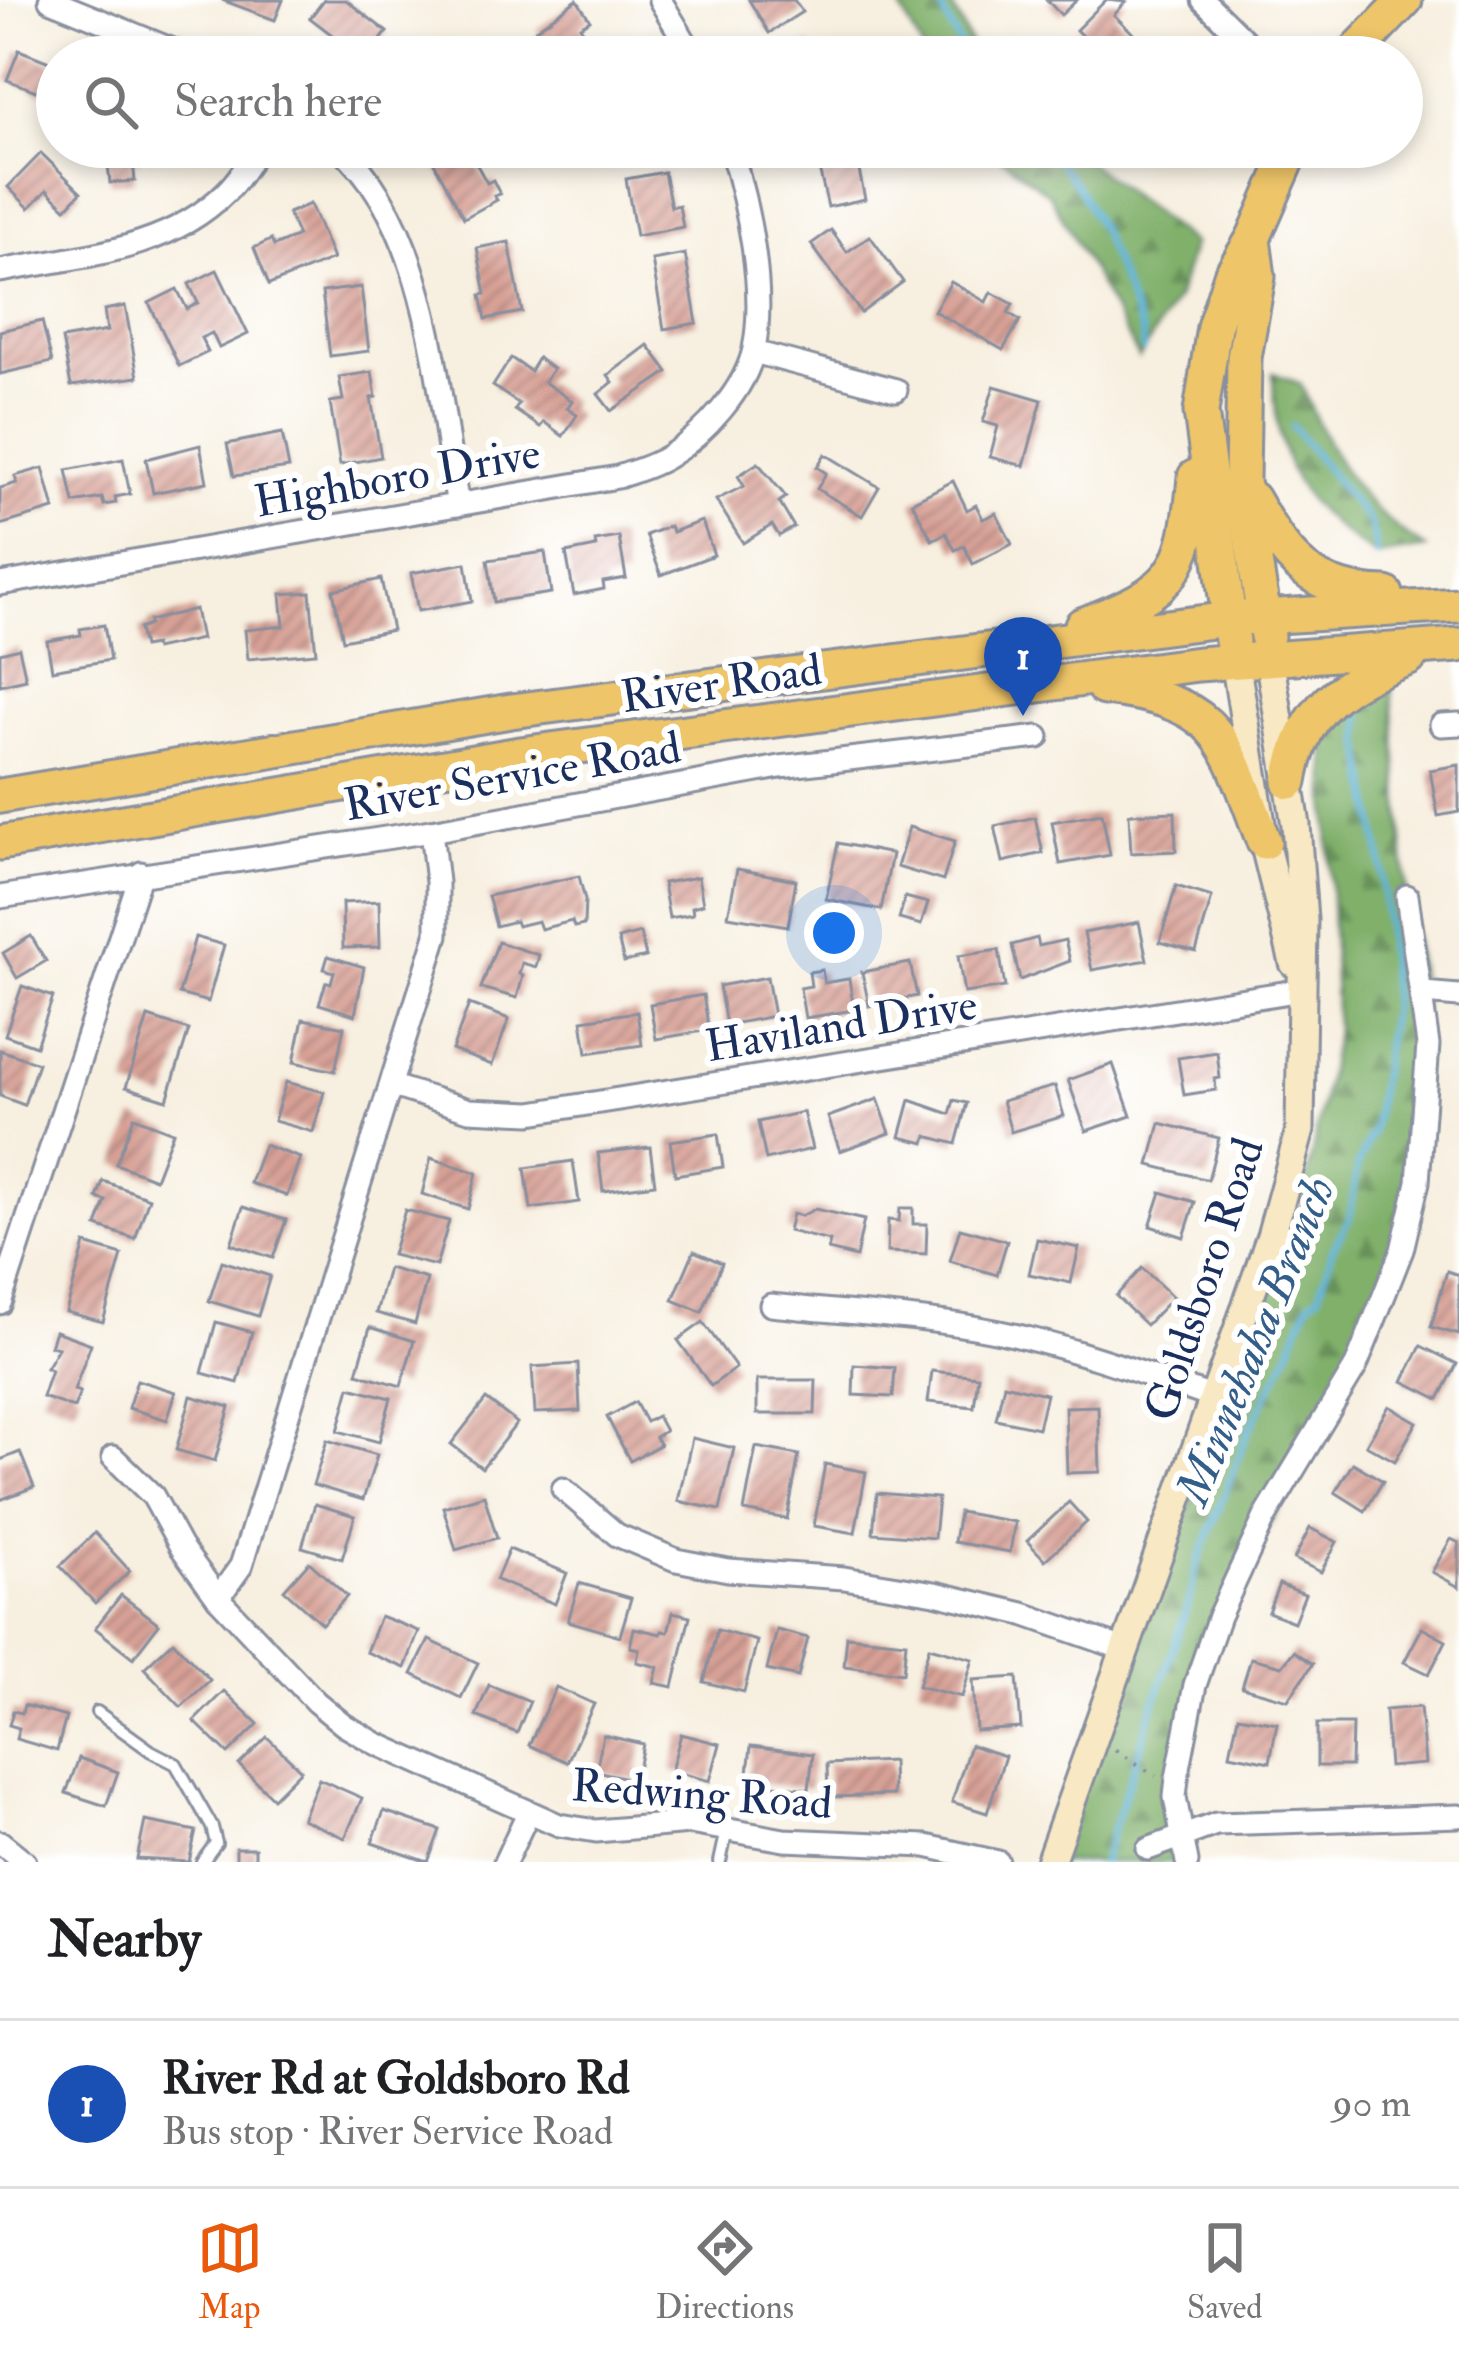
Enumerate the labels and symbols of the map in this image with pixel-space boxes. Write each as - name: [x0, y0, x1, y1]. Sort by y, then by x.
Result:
- street label: Highboro Drive: [250, 425, 544, 531]
- pin: 1: [984, 617, 1062, 716]
- street label: River Road: [617, 642, 825, 726]
- street label: River Service Road: [340, 720, 685, 834]
- your location: [804, 903, 864, 963]
- street label: Haviland Drive: [702, 977, 981, 1075]
- street label: Goldsboro Road: [1133, 1131, 1277, 1428]
- water label: Minnehaha Branch: [1162, 1168, 1349, 1516]
- street label: Redwing Road: [570, 1758, 834, 1832]

